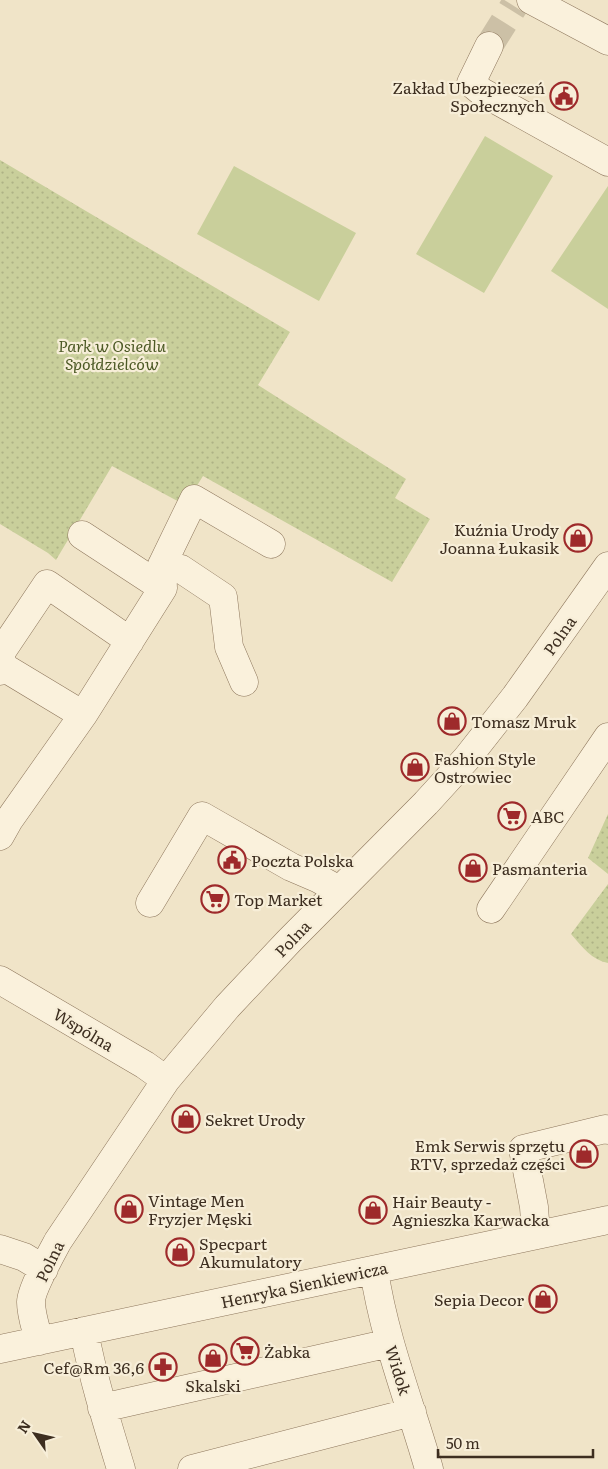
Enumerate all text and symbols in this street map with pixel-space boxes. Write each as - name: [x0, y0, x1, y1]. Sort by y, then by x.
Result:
- place label: Zakład Ubezpieczeń Społecznych: [393, 75, 545, 117]
- public building icon: Zakład Ubezpieczeń Społecznych: [549, 81, 579, 111]
- park label: Park w Osiedlu Spółdzielców: [58, 333, 167, 375]
- place label: Kuźnia Urody Joanna Łukasik: [440, 517, 560, 559]
- shop icon: Kuźnia Urody Joanna Łukasik: [563, 523, 593, 553]
- street label: Polna: [537, 610, 581, 660]
- shop icon: Tomasz Mruk: [437, 706, 467, 736]
- place label: Tomasz Mruk: [471, 709, 576, 733]
- place label: Fashion Style Ostrowiec: [434, 746, 536, 788]
- shop icon: Fashion Style Ostrowiec: [400, 752, 430, 782]
- supermarket icon: ABC: [497, 801, 527, 831]
- place label: ABC: [531, 804, 565, 828]
- public building icon: Poczta Polska: [217, 845, 247, 875]
- place label: Poczta Polska: [251, 848, 354, 872]
- shop icon: Pasmanteria: [458, 853, 488, 883]
- place label: Pasmanteria: [492, 856, 588, 880]
- supermarket icon: Top Market: [200, 884, 230, 914]
- place label: Top Market: [234, 887, 323, 911]
- street label: Polna: [268, 914, 316, 962]
- street label: Wspólna: [49, 1001, 119, 1057]
- shop icon: Sekret Urody: [171, 1104, 201, 1134]
- place label: Sekret Urody: [205, 1107, 306, 1131]
- place label: Emk Serwis sprzętu RTV, sprzedaż części: [410, 1133, 565, 1175]
- shop icon: Emk Serwis sprzętu RTV, sprzedaż części: [569, 1139, 599, 1169]
- place label: Vintage Men Fryzjer Męski: [148, 1188, 252, 1230]
- place label: Hair Beauty - Agnieszka Karwacka: [392, 1189, 550, 1231]
- shop icon: Vintage Men Fryzjer Męski: [114, 1194, 144, 1224]
- shop icon: Hair Beauty - Agnieszka Karwacka: [358, 1195, 388, 1225]
- place label: Specpart Akumulatory: [199, 1231, 302, 1273]
- street label: Polna: [29, 1236, 69, 1286]
- shop icon: Specpart Akumulatory: [165, 1237, 195, 1267]
- street label: Henryka Sienkiewicza: [218, 1255, 390, 1313]
- shop icon: Sepia Decor: [528, 1284, 558, 1314]
- place label: Sepia Decor: [434, 1287, 524, 1311]
- supermarket icon: Żabka: [230, 1336, 260, 1366]
- place label: Żabka: [264, 1339, 311, 1363]
- street label: Widok: [380, 1342, 418, 1398]
- shop icon: Skalski: [198, 1343, 228, 1373]
- pharmacy icon: Cef@Rm 36,6: [148, 1352, 178, 1382]
- place label: Cef@Rm 36,6: [43, 1355, 144, 1379]
- place label: Skalski: [185, 1373, 241, 1397]
- north arrow: [10, 1409, 60, 1459]
- text: N: [12, 1416, 35, 1437]
- scale bar: [438, 1426, 593, 1458]
- text: 50 m: [446, 1431, 480, 1454]

